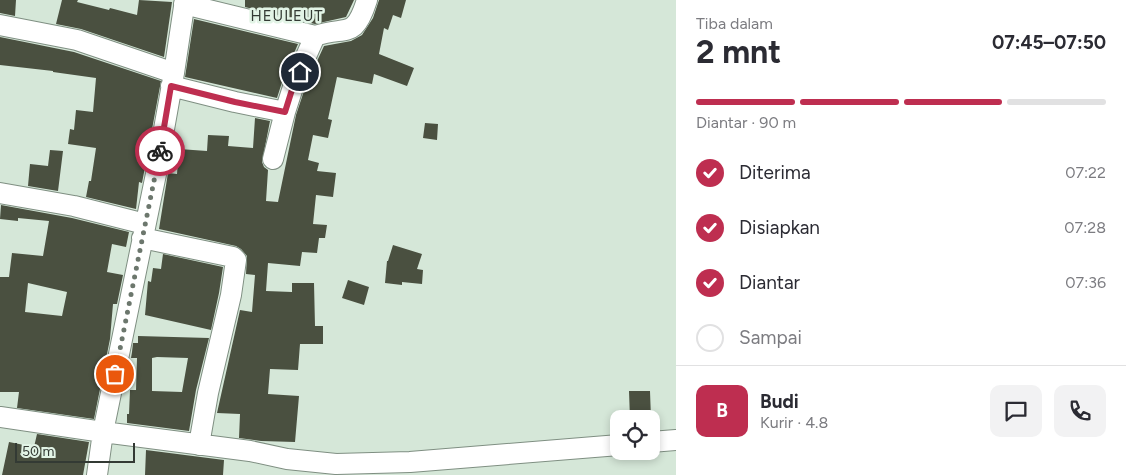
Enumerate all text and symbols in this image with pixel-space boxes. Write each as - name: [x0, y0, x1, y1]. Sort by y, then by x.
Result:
- district label: HEULEUT: [250, 7, 324, 25]
- text: Tiba dalam: [696, 14, 773, 33]
- text: 07:45–07:50: [992, 31, 1106, 54]
- text: 2 mnt: [696, 33, 781, 71]
- pin: [279, 51, 321, 93]
- icon: home: [286, 58, 314, 86]
- text: Diantar · 90 m: [696, 113, 796, 132]
- courier: [135, 126, 185, 176]
- icon: bike: [146, 137, 174, 165]
- icon: check: [696, 159, 724, 187]
- text: Diterima: [739, 161, 811, 184]
- text: 07:22: [1065, 163, 1106, 182]
- icon: check: [696, 214, 724, 242]
- text: Disiapkan: [739, 216, 820, 239]
- text: 07:28: [1064, 218, 1106, 237]
- icon: check: [696, 269, 724, 297]
- text: Diantar: [739, 271, 800, 294]
- text: 07:36: [1065, 273, 1106, 292]
- text: Sampai: [739, 326, 802, 349]
- pin: [94, 353, 136, 395]
- icon: bag: [101, 360, 129, 388]
- button: chat: [990, 385, 1042, 437]
- button: phone: [1054, 385, 1106, 437]
- text: Budi: [760, 390, 799, 413]
- text: B: [716, 399, 728, 422]
- map controls: [610, 410, 660, 460]
- button: locate: [610, 410, 660, 460]
- text: Kurir · 4.8: [760, 413, 828, 432]
- scale bar: [15, 440, 135, 463]
- text: 50 m: [22, 443, 54, 460]

